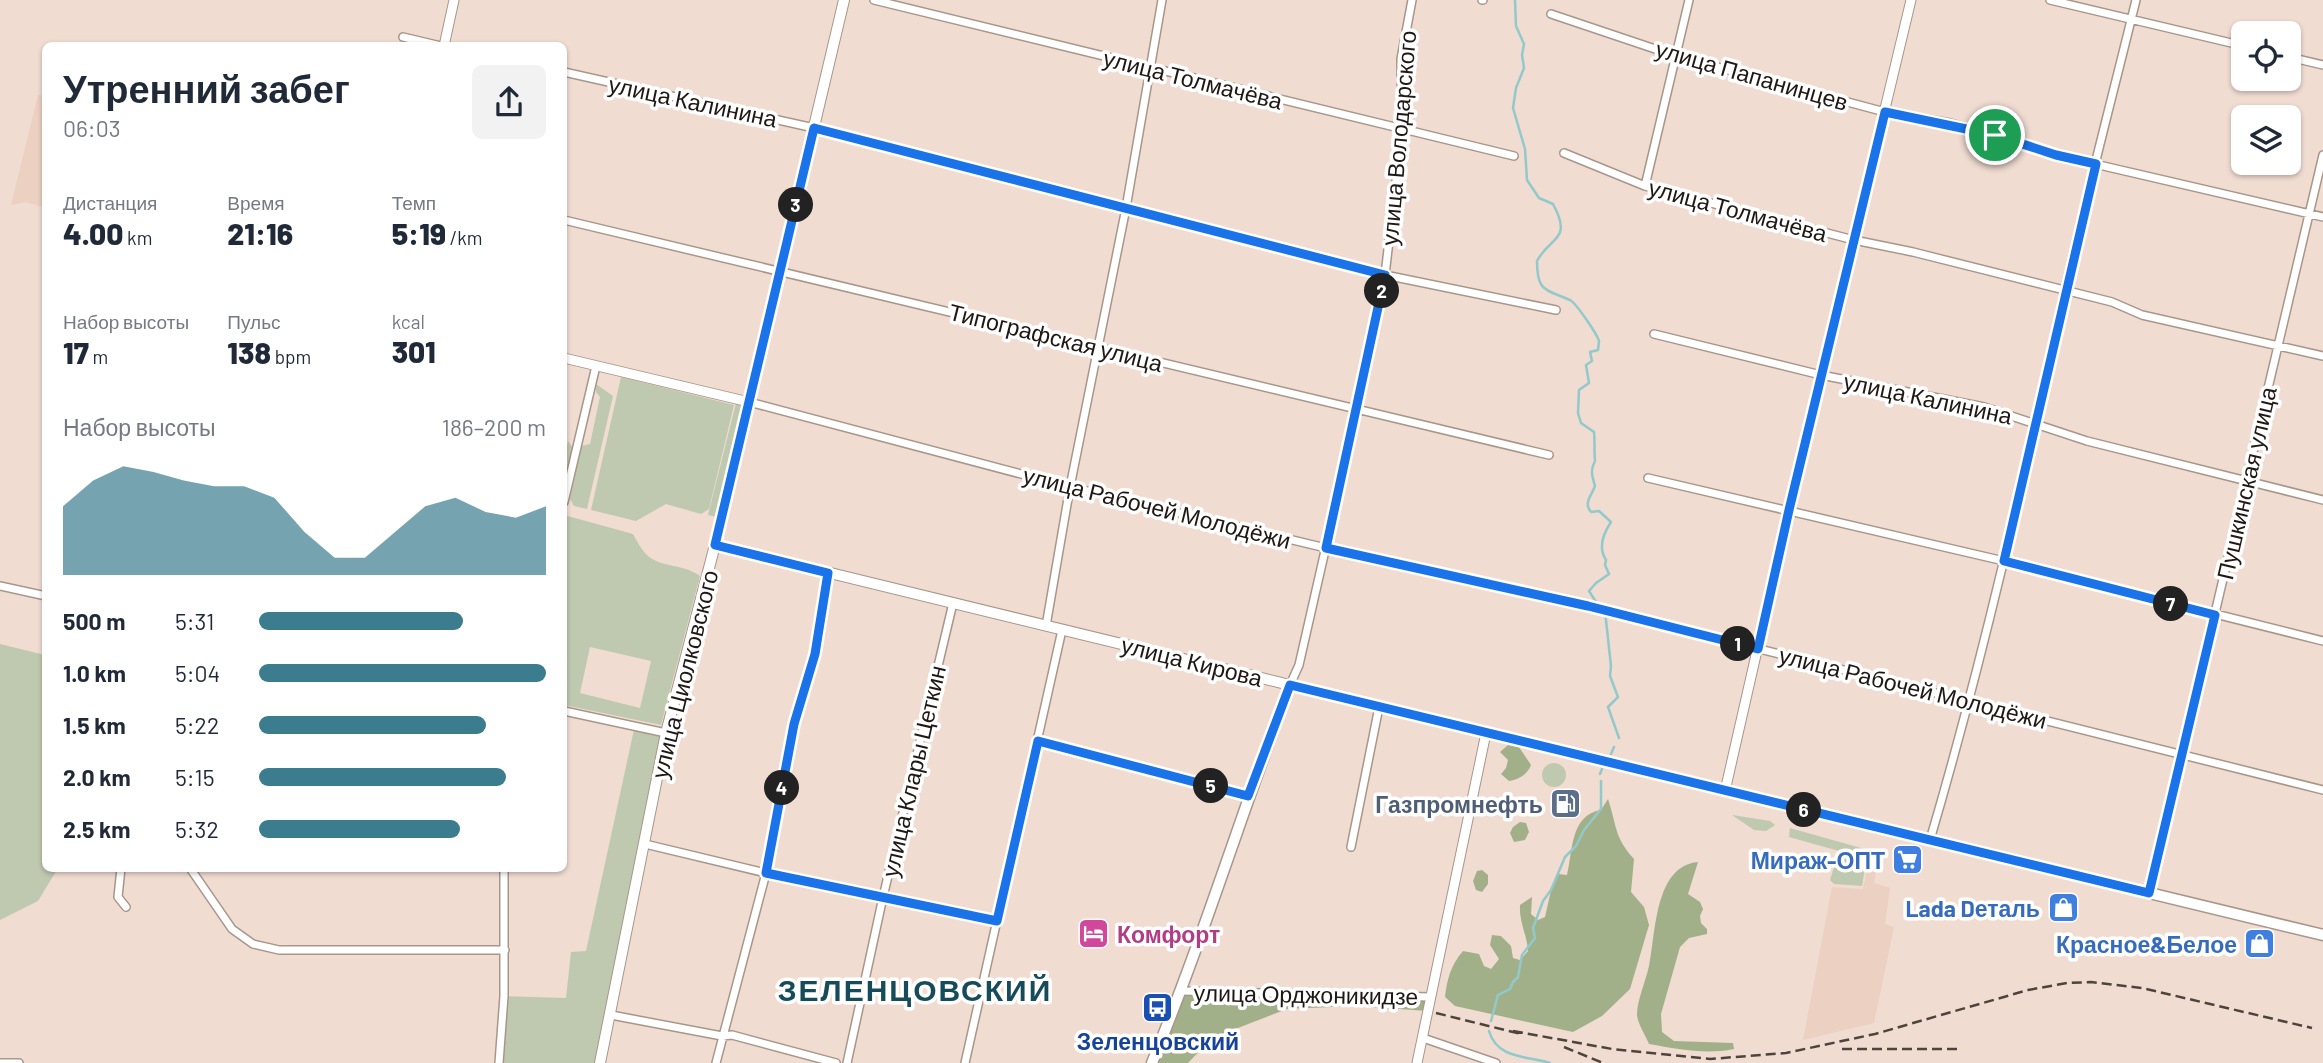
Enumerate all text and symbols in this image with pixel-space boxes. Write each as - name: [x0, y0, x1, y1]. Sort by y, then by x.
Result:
- map controls: [2231, 21, 2301, 175]
- button: locate: [2231, 21, 2301, 91]
- street label: улица Володарского: [1375, 29, 1421, 247]
- street label: улица Папанинцев: [1653, 34, 1851, 116]
- street label: улица Толмачёва: [1101, 43, 1286, 115]
- text: Утренний забег: [63, 65, 350, 111]
- button: share: [472, 65, 546, 139]
- street label: улица Калинина: [606, 69, 780, 133]
- pin: [1965, 105, 2025, 165]
- button: layers: [2231, 105, 2301, 175]
- text: 06:03: [63, 114, 120, 142]
- icon: arrive: [1976, 116, 2014, 154]
- street label: улица Толмачёва: [1646, 173, 1830, 247]
- pin: 3: [778, 188, 814, 222]
- text: Дистанция: [63, 191, 157, 214]
- text: Время: [227, 191, 285, 214]
- text: Темп: [392, 191, 436, 214]
- text: 3: [790, 193, 801, 216]
- text: 4.00: [63, 215, 123, 251]
- text: 21:16: [227, 215, 293, 251]
- text: 5:19: [392, 215, 446, 251]
- text: km: [123, 226, 152, 249]
- text: /km: [446, 226, 483, 249]
- pin: 2: [1364, 274, 1400, 308]
- text: 2: [1376, 279, 1387, 302]
- street label: Типографская улица: [946, 297, 1166, 377]
- text: Набор высоты: [63, 310, 189, 333]
- text: Пульс: [227, 310, 281, 333]
- text: kcal: [392, 310, 425, 333]
- text: 301: [392, 333, 436, 369]
- text: 17: [63, 334, 89, 370]
- text: 138: [227, 334, 271, 370]
- text: m: [89, 345, 108, 368]
- text: bpm: [271, 345, 311, 368]
- street label: улица Калинина: [1841, 366, 2015, 430]
- street label: Пушкинская улица: [2210, 384, 2282, 582]
- text: Набор высоты: [63, 413, 216, 441]
- text: 186–200 m: [442, 413, 546, 441]
- street label: улица Рабочей Молодёжи: [1020, 460, 1294, 554]
- street label: улица Циолковского: [645, 567, 723, 781]
- pin: 7: [2154, 586, 2188, 622]
- text: 7: [2166, 592, 2175, 615]
- text: 500 m: [63, 607, 125, 635]
- text: 5:31: [175, 607, 214, 635]
- pin: 1: [1720, 626, 1756, 662]
- street label: улица Кирова: [1119, 630, 1266, 692]
- text: 1: [1734, 632, 1741, 655]
- street label: улица Рабочей Молодёжи: [1776, 640, 2050, 734]
- text: 1.0 km: [63, 659, 126, 687]
- text: 5:04: [175, 659, 220, 687]
- street label: улица Клары Цеткин: [875, 662, 951, 880]
- text: 1.5 km: [63, 711, 126, 739]
- text: 5:22: [175, 711, 219, 739]
- text: 2.0 km: [63, 763, 131, 791]
- text: 5:15: [175, 763, 215, 791]
- pin: 5: [1194, 768, 1228, 804]
- pin: 4: [764, 770, 800, 806]
- text: 5: [1205, 774, 1216, 797]
- text: 4: [776, 776, 787, 799]
- fuel station icon: Газпромнефть: [1549, 787, 1583, 821]
- place label: Газпромнефть: [1375, 790, 1543, 818]
- pin: 6: [1786, 792, 1822, 828]
- text: 6: [1798, 798, 1809, 821]
- text: 2.5 km: [63, 815, 131, 843]
- text: 5:32: [175, 815, 219, 843]
- supermarket icon: Мираж-ОПТ: [1891, 843, 1925, 877]
- place label: Мираж-ОПТ: [1751, 846, 1885, 874]
- shop icon: Lada Dеталь: [2046, 891, 2080, 925]
- place label: Lada Dеталь: [1905, 894, 2040, 922]
- hotel icon: Комфорт: [1077, 917, 1111, 951]
- place label: Комфорт: [1117, 920, 1220, 948]
- shop icon: Красное&Белое: [2243, 927, 2277, 961]
- place label: Красное&Белое: [2056, 930, 2237, 958]
- district label: ЗЕЛЕНЦОВСКИЙ: [778, 971, 1052, 1007]
- street label: улица Орджоникидзе: [1193, 978, 1419, 1010]
- bus stop icon: Зеленцовский: [1141, 990, 1175, 1024]
- place label: Зеленцовский: [1077, 1027, 1239, 1055]

